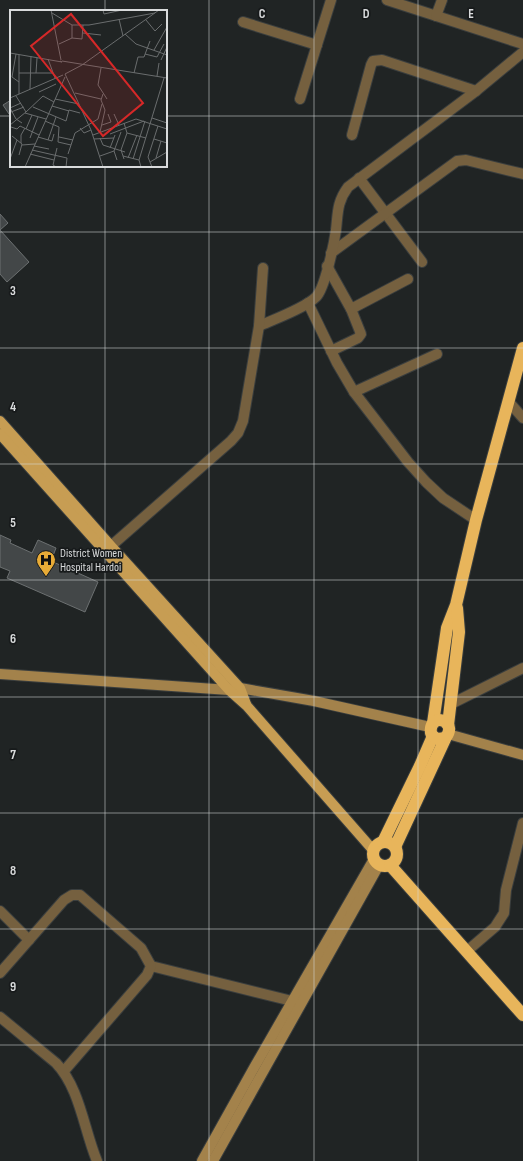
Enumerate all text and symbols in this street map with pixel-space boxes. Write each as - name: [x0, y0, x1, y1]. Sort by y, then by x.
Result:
- text: C: [259, 6, 266, 22]
- text: D: [363, 6, 370, 22]
- text: E: [468, 6, 474, 22]
- inset map: [10, 10, 167, 167]
- text: 3: [10, 283, 16, 299]
- text: 4: [10, 399, 16, 415]
- text: 5: [10, 515, 16, 531]
- place label: District Women Hospital Hardoi: [60, 546, 122, 575]
- hospital icon: District Women Hospital Hardoi: [35, 549, 57, 577]
- text: 6: [10, 631, 16, 647]
- text: 7: [10, 747, 16, 763]
- text: 8: [10, 863, 16, 879]
- text: 9: [10, 979, 16, 995]

